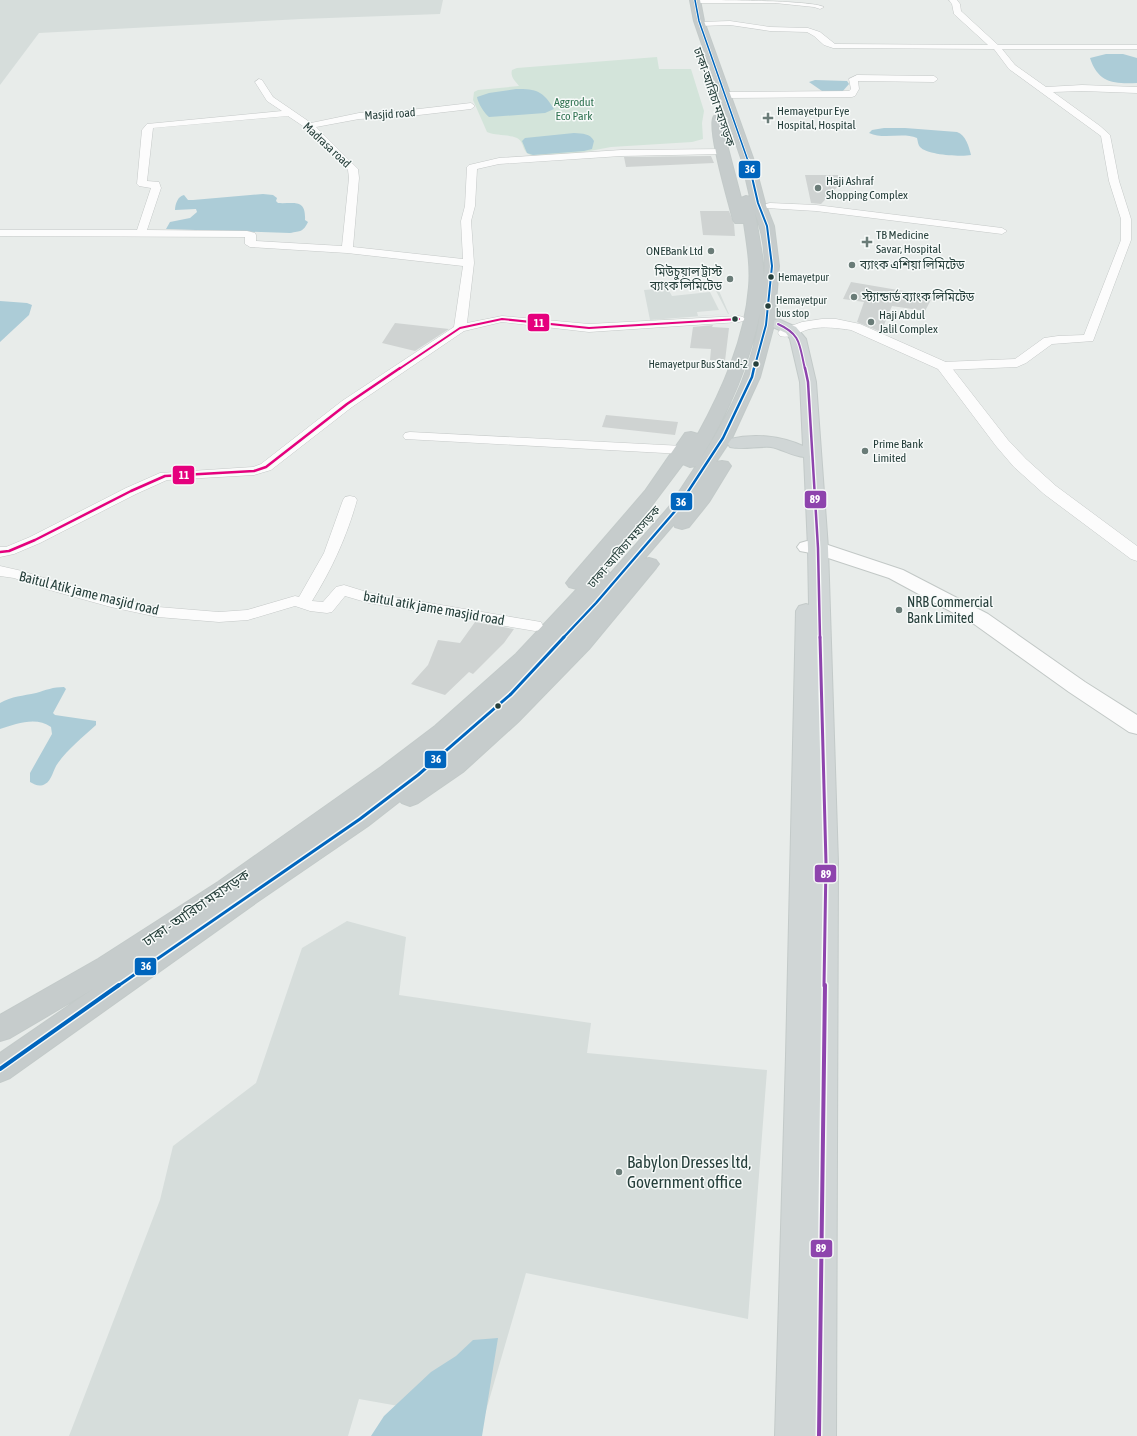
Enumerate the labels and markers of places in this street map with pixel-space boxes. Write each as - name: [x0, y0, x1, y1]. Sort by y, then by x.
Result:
- place label: Hemayetpur Eye Hospital, Hospital: [777, 104, 857, 132]
- marker: Hemayetpur Eye Hospital, Hospital: [762, 112, 774, 124]
- place label: Haji Ashraf Shopping Complex: [826, 174, 908, 202]
- marker: Haji Ashraf Shopping Complex: [813, 183, 823, 193]
- place label: TB Medicine Savar, Hospital: [876, 228, 942, 256]
- marker: TB Medicine Savar, Hospital: [861, 236, 873, 248]
- place label: ONEBank Ltd: [646, 244, 703, 258]
- marker: ONEBank Ltd: [706, 246, 716, 256]
- place label: ব্যাংক এশিয়া লিমিটেড: [859, 257, 965, 272]
- marker: ব্যাংক এশিয়া লিমিটেড: [847, 260, 857, 270]
- place label: মিউচুয়াল ট্রাস্ট ব্যাংক লিমিটেড: [649, 264, 723, 293]
- place label: Hemayetpur: [778, 271, 830, 283]
- marker: Hemayetpur: [766, 272, 776, 282]
- marker: মিউচুয়াল ট্রাস্ট ব্যাংক লিমিটেড: [725, 274, 735, 284]
- place label: স্ট্যান্ডার্ড ব্যাংক লিমিটেড: [861, 289, 975, 304]
- marker: স্ট্যান্ডার্ড ব্যাংক লিমিটেড: [849, 292, 859, 302]
- place label: Hemayetpur bus stop: [776, 294, 828, 319]
- marker: Hemayetpur bus stop: [763, 301, 773, 311]
- place label: Haji Abdul Jalil Complex: [879, 308, 938, 336]
- unlabelled marker: [730, 314, 740, 324]
- marker: Haji Abdul Jalil Complex: [866, 317, 876, 327]
- place label: Hemayetpur Bus Stand-2: [648, 358, 748, 370]
- marker: Hemayetpur Bus Stand-2: [751, 359, 761, 369]
- place label: Prime Bank Limited: [873, 437, 924, 465]
- marker: Prime Bank Limited: [860, 446, 870, 456]
- place label: NRB Commercial Bank Limited: [907, 594, 993, 626]
- marker: NRB Commercial Bank Limited: [894, 605, 904, 615]
- unlabelled marker: [493, 701, 503, 711]
- place label: Babylon Dresses ltd, Government office: [627, 1152, 751, 1192]
- marker: Babylon Dresses ltd, Government office: [614, 1167, 624, 1177]

